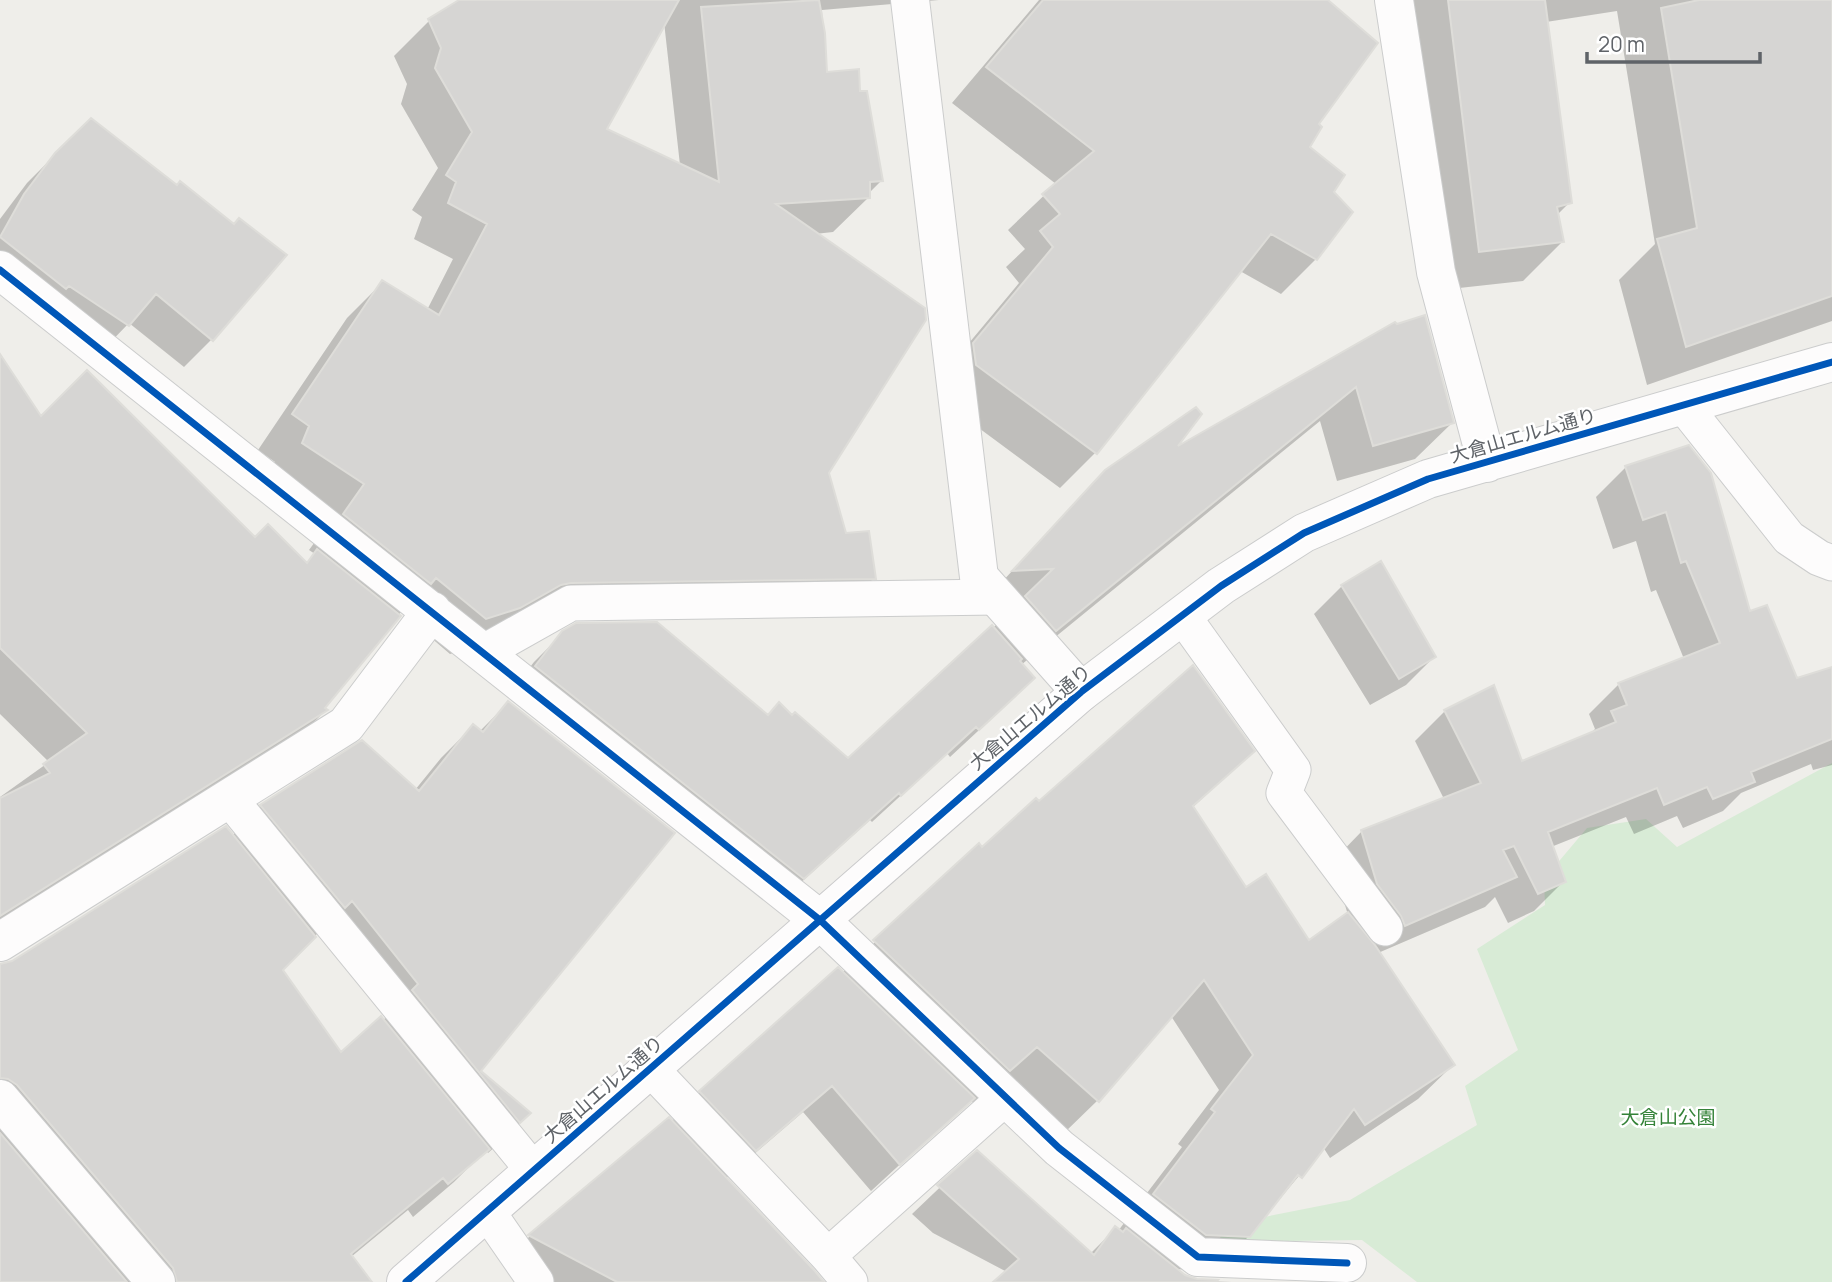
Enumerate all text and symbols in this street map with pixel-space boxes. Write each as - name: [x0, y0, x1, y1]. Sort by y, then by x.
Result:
- scale bar: [1587, 21, 1760, 65]
- text: 20 m: [1598, 30, 1645, 58]
- street label: 大倉山エルム通り: [1447, 402, 1599, 468]
- street label: 大倉山エルム通り: [964, 658, 1096, 776]
- street label: 大倉山エルム通り: [537, 1029, 669, 1149]
- park label: 大倉山公園: [1620, 1104, 1716, 1130]

